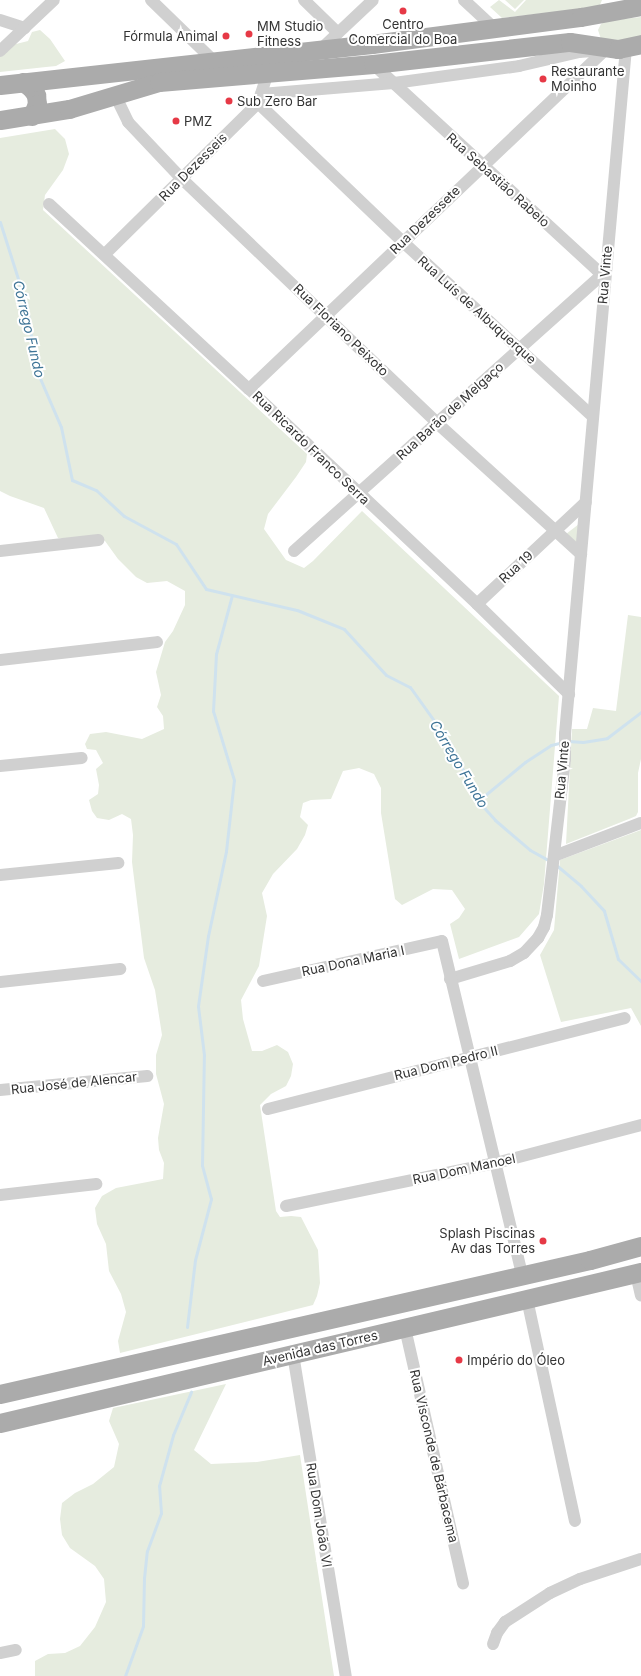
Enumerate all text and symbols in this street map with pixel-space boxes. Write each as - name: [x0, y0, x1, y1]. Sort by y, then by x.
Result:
- marker: Centro Comercial do Boa: [398, 6, 408, 16]
- place label: Centro Comercial do Boa: [349, 17, 457, 48]
- place label: MM Studio Fitness: [257, 19, 323, 50]
- place label: Fórmula Animal: [123, 28, 218, 44]
- marker: MM Studio Fitness: [244, 29, 254, 39]
- marker: Fórmula Animal: [221, 31, 231, 41]
- place label: Restaurante Moinho: [551, 64, 624, 95]
- marker: Restaurante Moinho: [538, 74, 548, 84]
- place label: Sub Zero Bar: [237, 93, 317, 109]
- marker: Sub Zero Bar: [224, 96, 234, 106]
- place label: PMZ: [184, 113, 212, 129]
- marker: PMZ: [171, 116, 181, 126]
- street label: Rua Dezesseis: [156, 130, 230, 204]
- street label: Rua Sebastião Rabelo: [443, 130, 553, 230]
- street label: Rua Dezessete: [387, 183, 463, 257]
- street label: Rua Vinte: [595, 245, 615, 305]
- street label: Rua Luís de Albuquerque: [415, 253, 539, 367]
- water label: Córrego Fundo: [10, 279, 48, 379]
- street label: Rua Floriano Peixoto: [290, 281, 392, 379]
- street label: Rua Barão de Melgaço: [393, 359, 507, 463]
- street label: Rua Ricardo Franco Serra: [249, 388, 373, 508]
- street label: Rua 19: [496, 548, 536, 586]
- water label: Córrego Fundo: [426, 717, 492, 811]
- street label: Rua Vinte: [552, 740, 572, 800]
- street label: Rua Dona Maria I: [300, 943, 406, 979]
- street label: Rua Dom Pedro II: [393, 1043, 499, 1083]
- street label: Rua José de Alencar: [10, 1069, 138, 1097]
- street label: Rua Dom Manoel: [411, 1151, 517, 1187]
- place label: Splash Piscinas Av das Torres: [439, 1226, 535, 1257]
- marker: Splash Piscinas Av das Torres: [538, 1236, 548, 1246]
- street label: Avenida das Torres: [261, 1327, 379, 1369]
- place label: Império do Óleo: [467, 1352, 565, 1368]
- marker: Império do Óleo: [454, 1355, 464, 1365]
- street label: Rua Visconde de Bárbacema: [406, 1368, 462, 1544]
- street label: Rua Dom João VI: [303, 1462, 335, 1568]

